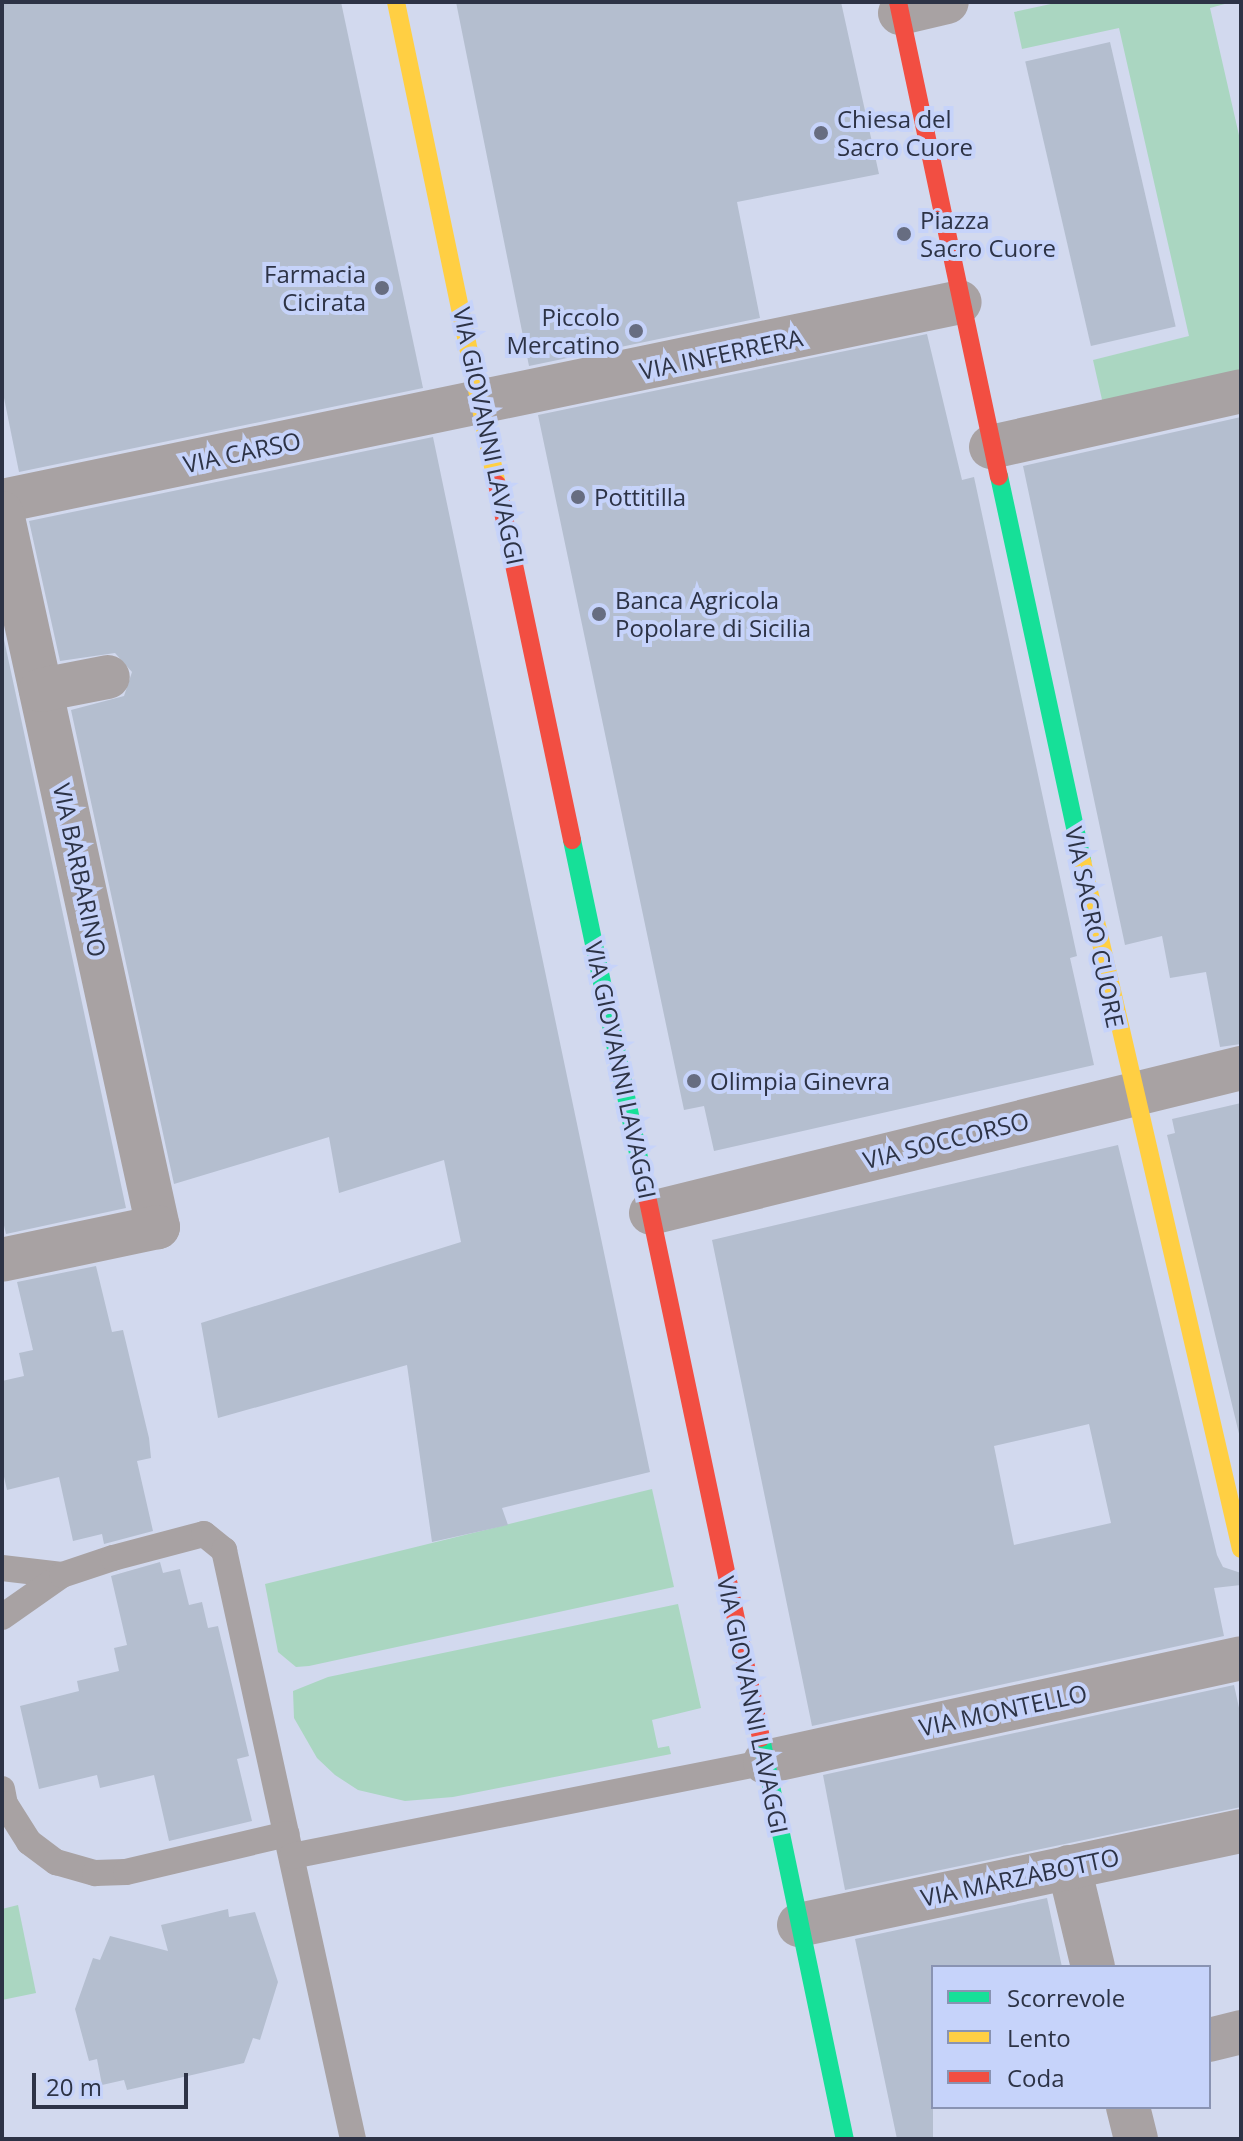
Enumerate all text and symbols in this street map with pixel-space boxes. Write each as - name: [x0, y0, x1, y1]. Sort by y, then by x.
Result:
- place label: Chiesa del Sacro Cuore: [837, 105, 973, 161]
- marker: Chiesa del Sacro Cuore: [812, 124, 830, 142]
- place label: Piazza Sacro Cuore: [920, 206, 1056, 262]
- marker: Piazza Sacro Cuore: [895, 225, 913, 243]
- place label: Farmacia Cicirata: [264, 260, 366, 316]
- marker: Farmacia Cicirata: [373, 279, 391, 297]
- place label: Piccolo Mercatino: [507, 303, 620, 359]
- street label: VIA GIOVANNI LAVAGGI: [448, 305, 530, 567]
- marker: Piccolo Mercatino: [627, 322, 645, 340]
- street label: VIA INFERRERA: [637, 323, 805, 385]
- street label: VIA CARSO: [181, 426, 303, 478]
- place label: Pottitilla: [594, 483, 686, 511]
- marker: Pottitilla: [569, 488, 587, 506]
- place label: Banca Agricola Popolare di Sicilia: [615, 586, 811, 642]
- marker: Banca Agricola Popolare di Sicilia: [590, 605, 608, 623]
- street label: VIA BARBARINO: [48, 781, 112, 959]
- street label: VIA SACRO CUORE: [1060, 824, 1130, 1030]
- street label: VIA GIOVANNI LAVAGGI: [580, 939, 662, 1201]
- place label: Olimpia Ginevra: [710, 1067, 890, 1095]
- marker: Olimpia Ginevra: [685, 1072, 703, 1090]
- street label: VIA SOCCORSO: [860, 1105, 1032, 1175]
- street label: VIA GIOVANNI LAVAGGI: [712, 1574, 794, 1836]
- street label: VIA MONTELLO: [916, 1678, 1090, 1742]
- street label: VIA MARZABOTTO: [918, 1842, 1122, 1912]
- legend: [931, 1965, 1211, 2109]
- text: Scorrevole: [1007, 1981, 1125, 2014]
- text: Lento: [1007, 2021, 1071, 2054]
- scale bar: [36, 2057, 192, 2107]
- text: Coda: [1007, 2061, 1065, 2094]
- text: 20 m: [46, 2070, 102, 2103]

